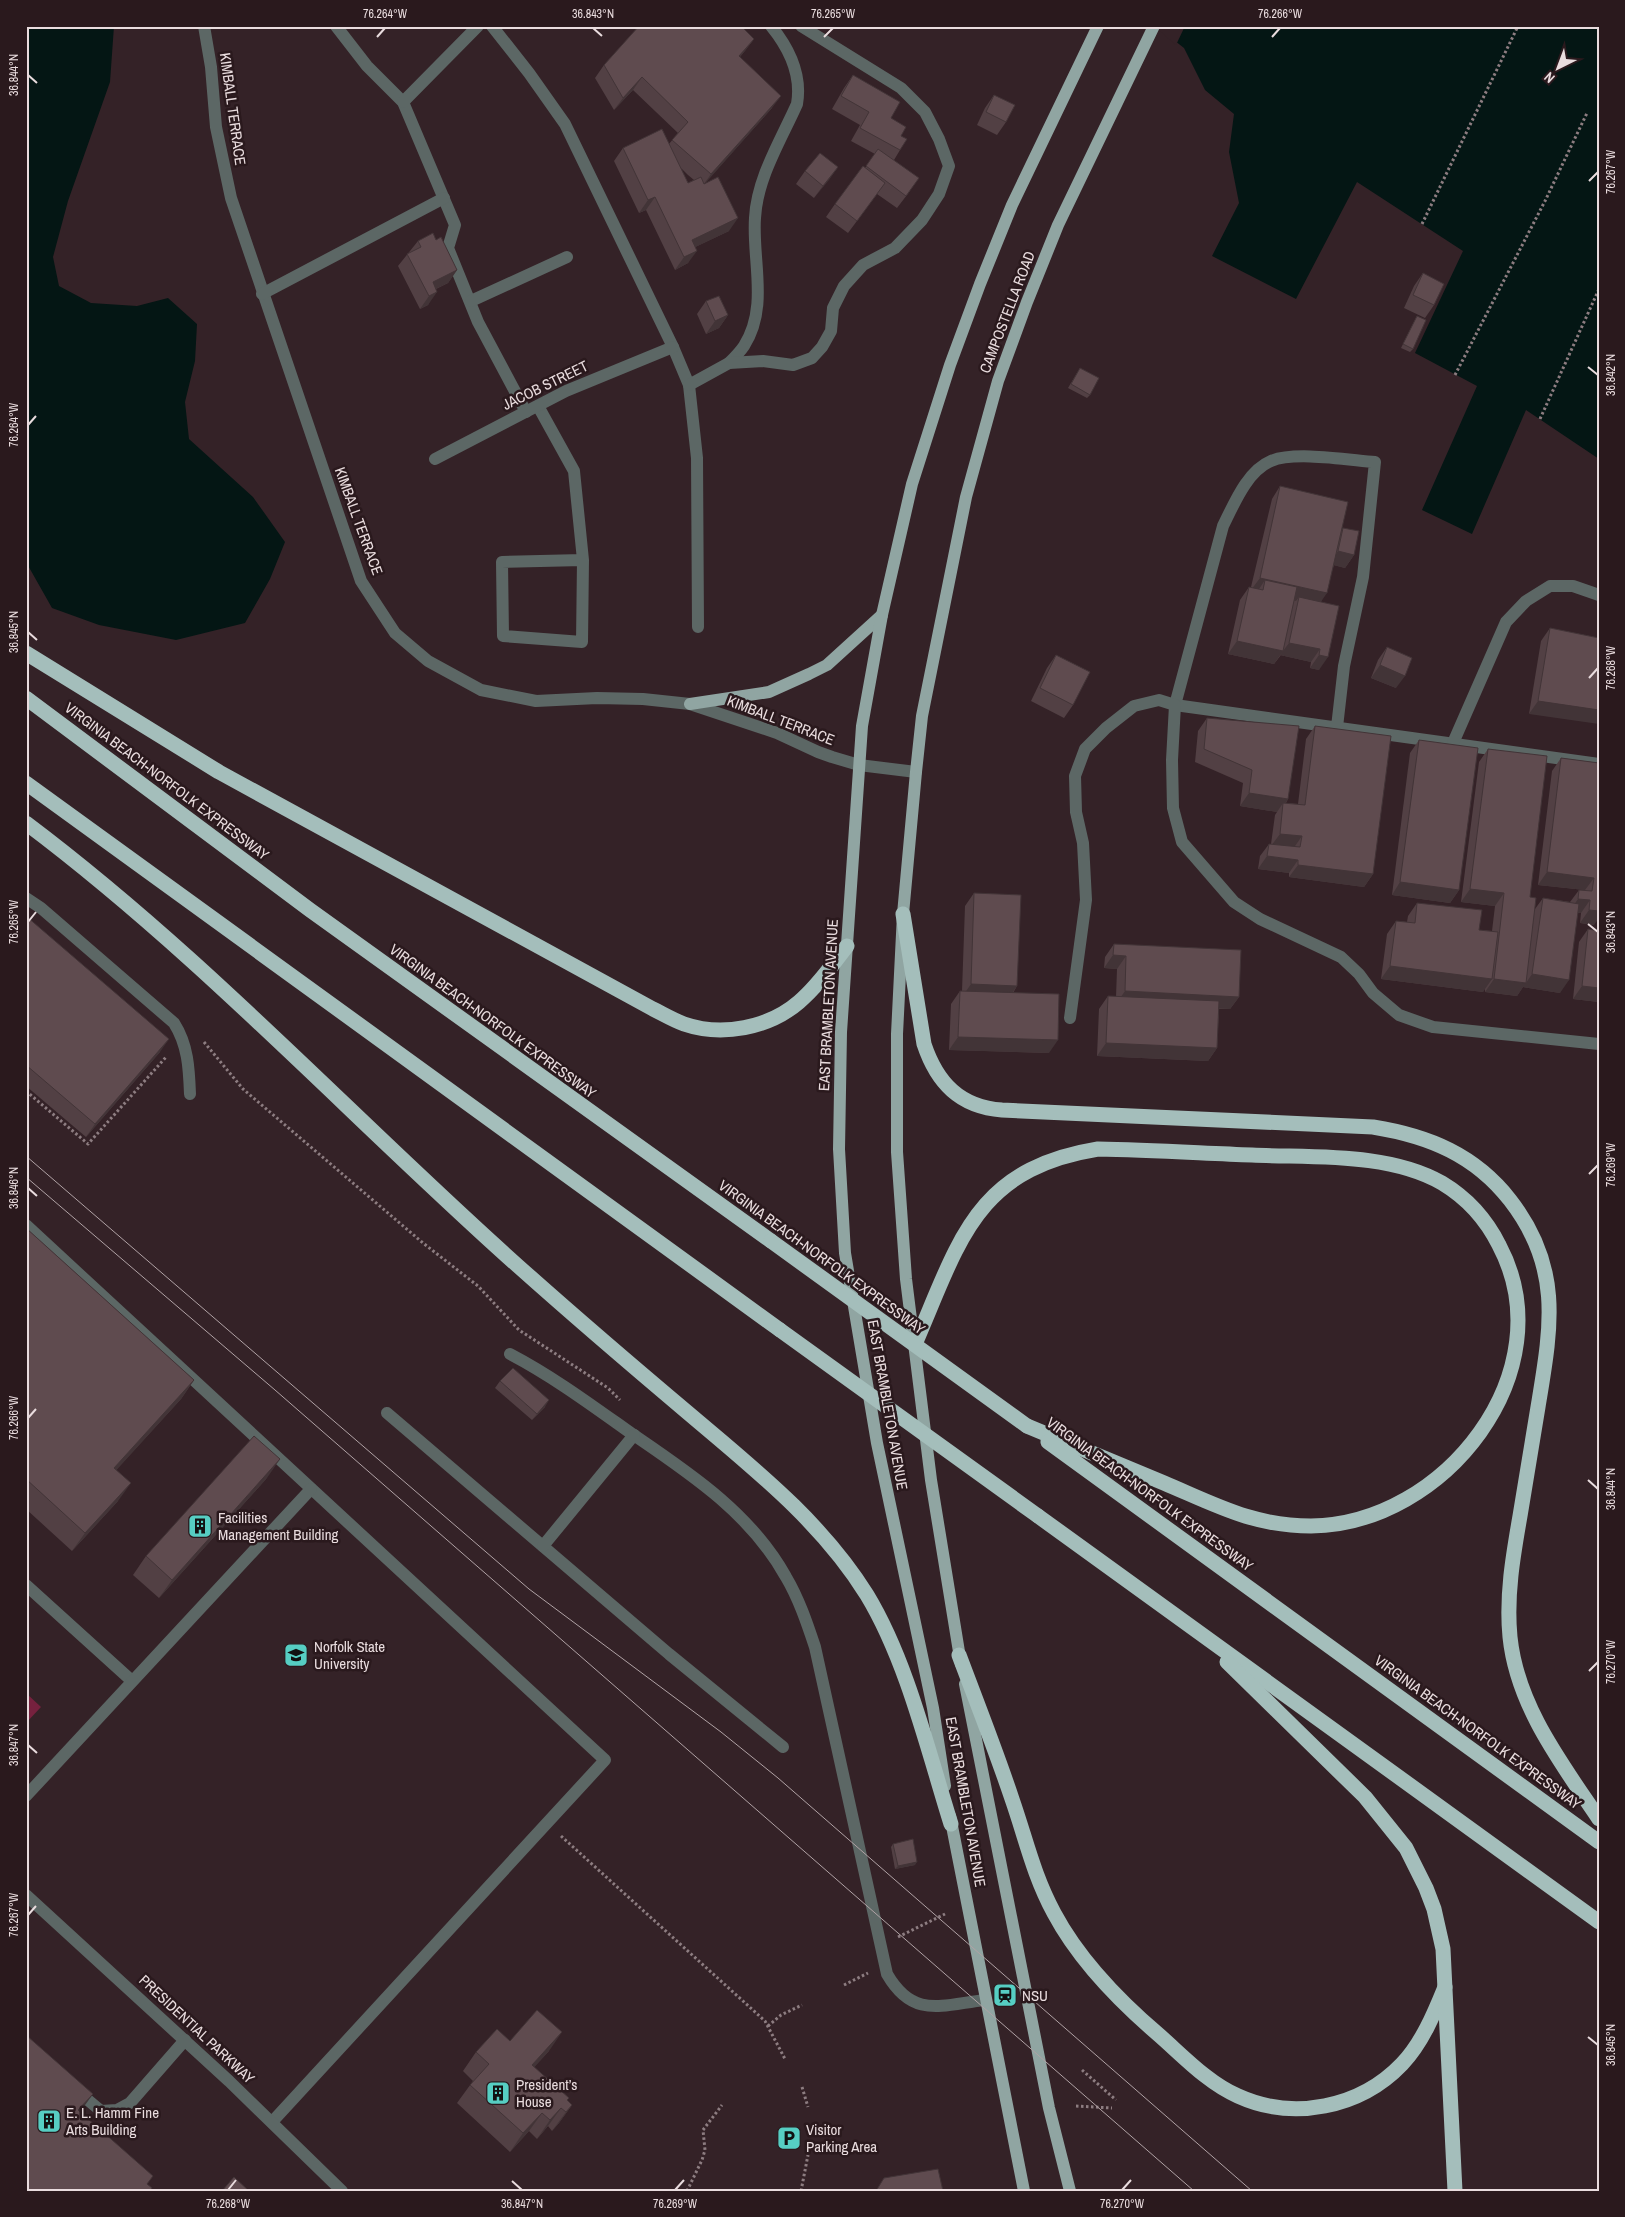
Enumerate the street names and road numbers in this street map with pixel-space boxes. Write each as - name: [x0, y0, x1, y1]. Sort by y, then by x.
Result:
- street label: KIMBALL TERRACE: [215, 51, 251, 167]
- street label: CAMPOSTELLA ROAD: [974, 248, 1040, 376]
- street label: JACOB STREET: [499, 355, 592, 415]
- street label: KIMBALL TERRACE: [330, 464, 388, 578]
- street label: KIMBALL TERRACE: [724, 690, 838, 750]
- street label: VIRGINIA BEACH-NORFOLK EXPRESSWAY: [60, 697, 274, 865]
- street label: EAST BRAMBLETON AVENUE: [813, 918, 843, 1092]
- street label: VIRGINIA BEACH-NORFOLK EXPRESSWAY: [385, 939, 601, 1104]
- street label: VIRGINIA BEACH-NORFOLK EXPRESSWAY: [714, 1175, 930, 1340]
- street label: EAST BRAMBLETON AVENUE: [863, 1318, 913, 1492]
- street label: VIRGINIA BEACH-NORFOLK EXPRESSWAY: [1042, 1412, 1258, 1577]
- street label: VIRGINIA BEACH-NORFOLK EXPRESSWAY: [1370, 1650, 1586, 1815]
- street label: EAST BRAMBLETON AVENUE: [941, 1715, 991, 1889]
- street label: PRESIDENTIAL PARKWAY: [135, 1970, 260, 2089]

